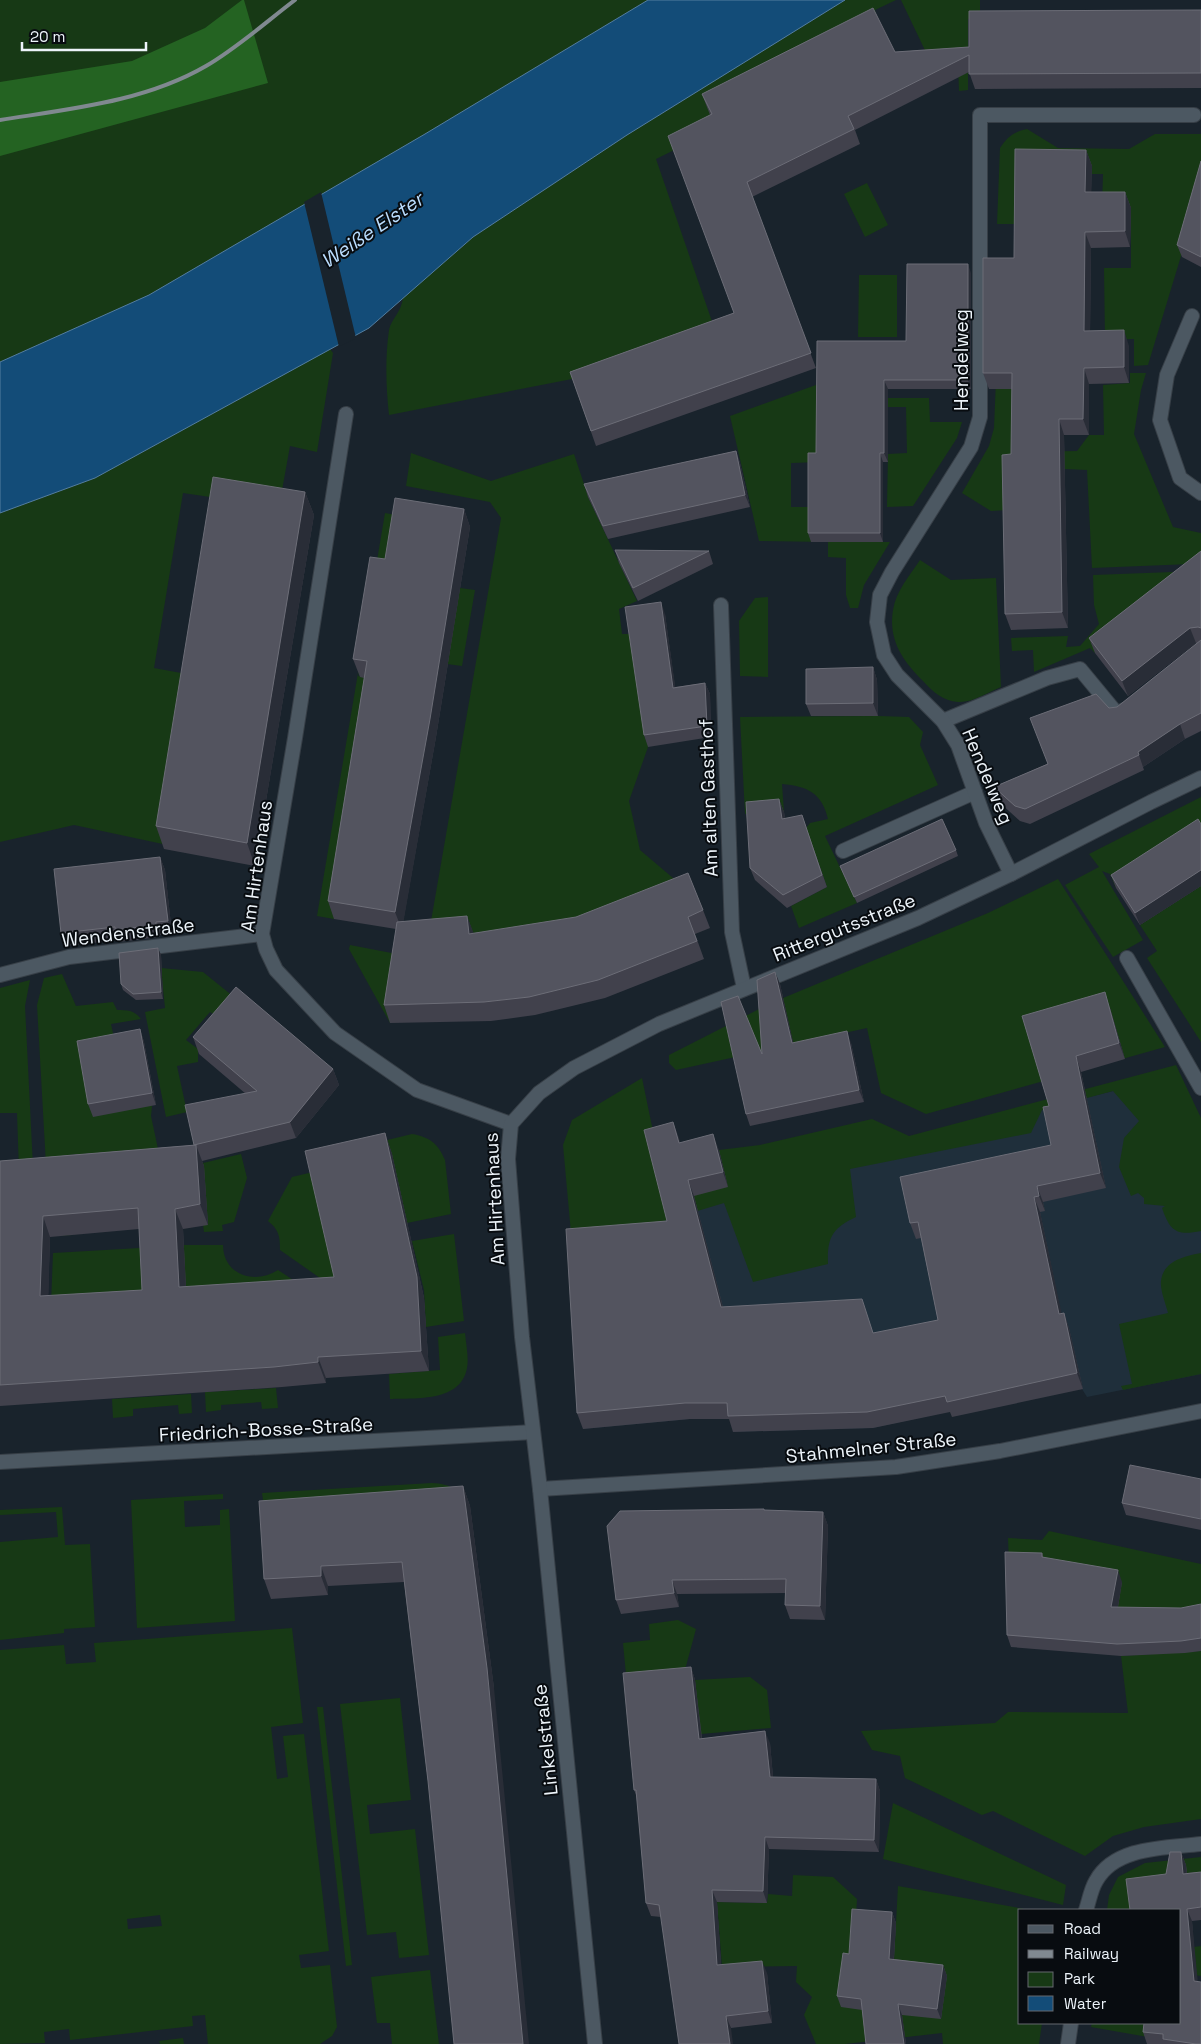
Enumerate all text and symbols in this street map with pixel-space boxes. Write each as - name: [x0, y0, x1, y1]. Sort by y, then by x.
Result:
- scale bar: [22, 20, 146, 52]
- text: 20 m: [30, 27, 65, 46]
- water label: Weiße Elster: [316, 185, 430, 274]
- street label: Hendelweg: [949, 309, 974, 411]
- street label: Am alten Gasthof: [693, 718, 724, 878]
- street label: Hendelweg: [956, 724, 1019, 828]
- street label: Am Hirtenhaus: [235, 799, 278, 934]
- street label: Rittergutsstraße: [769, 887, 919, 967]
- street label: Wendenstraße: [60, 912, 196, 953]
- street label: Am Hirtenhaus: [479, 1132, 510, 1266]
- street label: Friedrich-Bosse-Straße: [158, 1411, 374, 1448]
- street label: Stahmelner Straße: [785, 1426, 958, 1469]
- street label: Linkelstraße: [527, 1683, 564, 1797]
- legend: [1018, 1909, 1181, 2024]
- text: Road: [1064, 1919, 1101, 1938]
- text: Railway: [1064, 1944, 1119, 1963]
- text: Park: [1064, 1969, 1095, 1988]
- text: Water: [1064, 1994, 1107, 2013]

